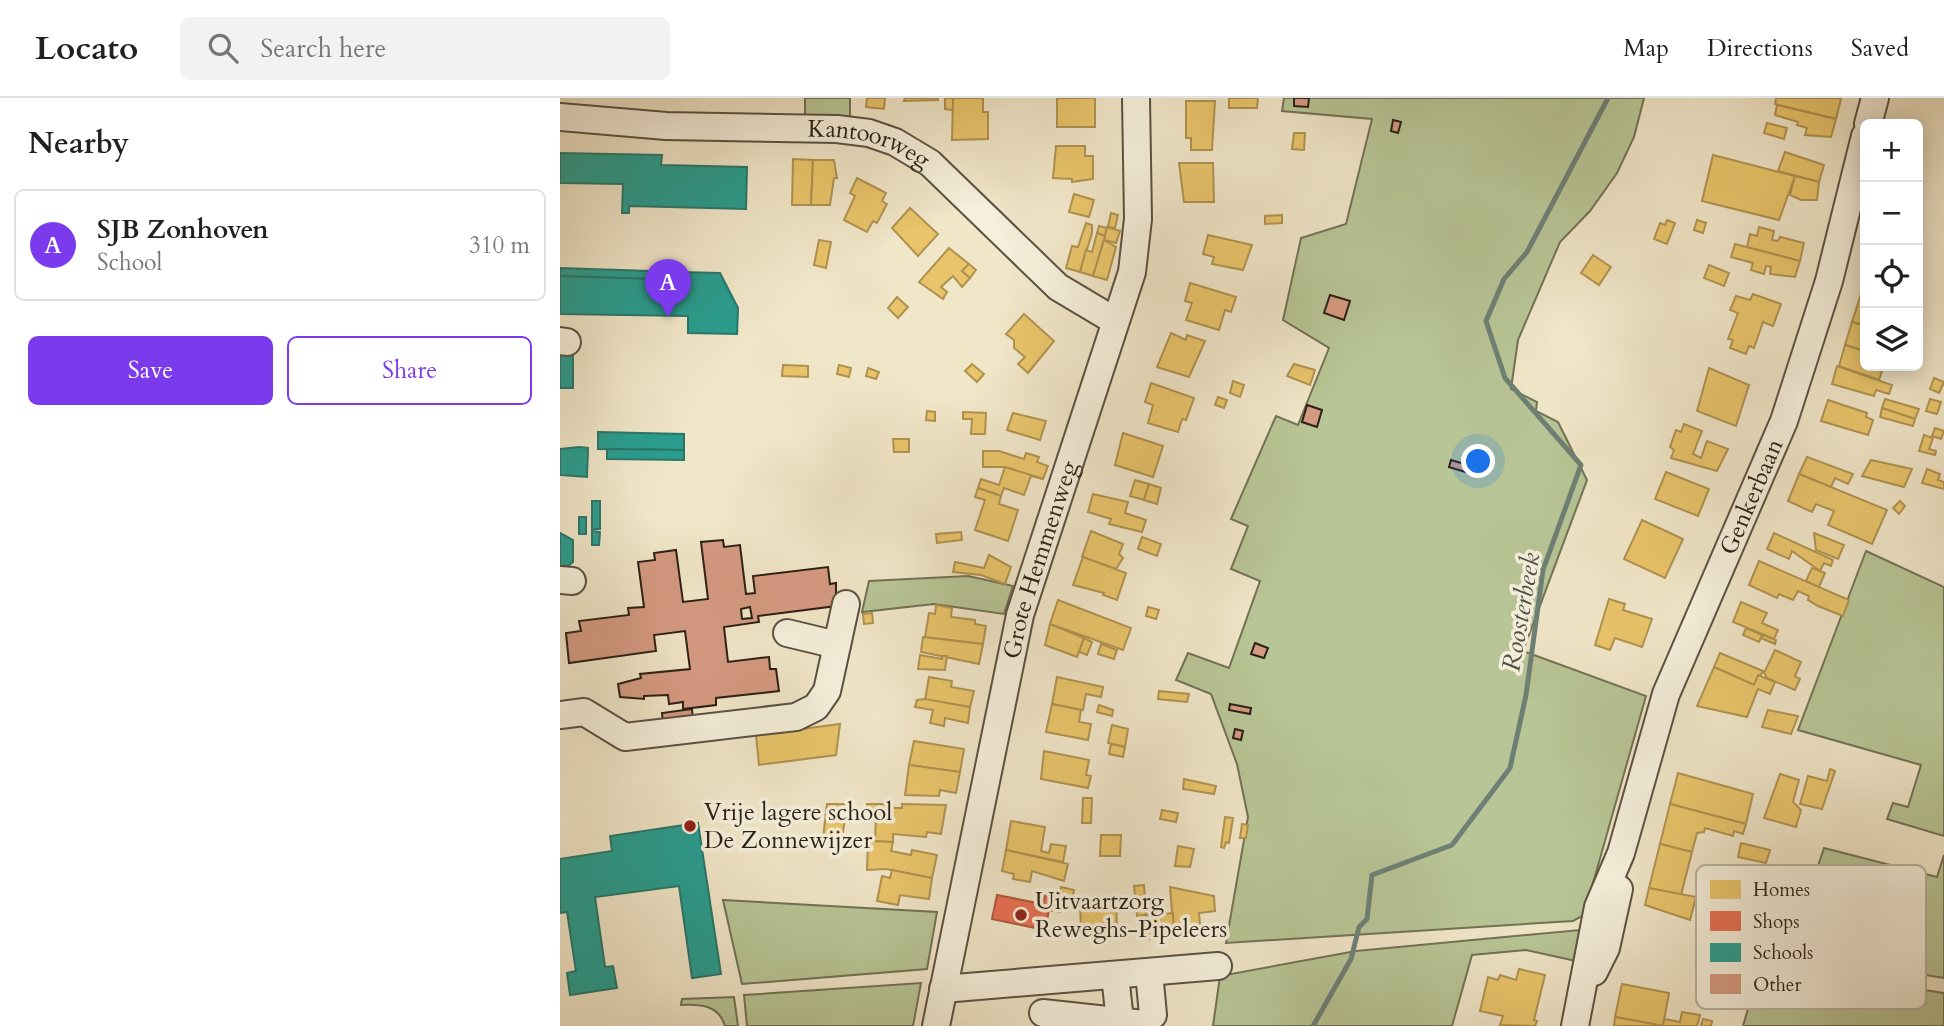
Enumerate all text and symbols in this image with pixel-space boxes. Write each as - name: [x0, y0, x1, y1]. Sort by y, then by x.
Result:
- search box: [180, 17, 670, 80]
- text: Locato: [35, 26, 138, 71]
- icon: search: [204, 29, 242, 67]
- text: Search here: [260, 31, 386, 66]
- text: Map: [1623, 32, 1669, 65]
- text: Directions: [1707, 32, 1813, 65]
- text: Saved: [1851, 32, 1909, 65]
- street label: Kantoorweg: [807, 112, 937, 176]
- map controls: [1860, 119, 1923, 371]
- button: +: [1860, 119, 1923, 182]
- text: Nearby: [28, 123, 129, 164]
- button: −: [1860, 182, 1923, 245]
- text: SJB Zonhoven: [97, 212, 269, 247]
- text: A: [44, 230, 62, 261]
- text: 310 m: [469, 230, 530, 261]
- button: locate: [1860, 245, 1923, 308]
- text: School: [97, 247, 162, 278]
- pin: A: [645, 259, 691, 317]
- button: layers: [1860, 308, 1923, 371]
- button: Save: [28, 336, 273, 405]
- button: Share: [287, 336, 532, 405]
- street label: Genkerbaan: [1712, 433, 1791, 560]
- your location: [1461, 444, 1495, 478]
- street label: Grote Hemmenweg: [995, 456, 1086, 662]
- water label: Roosterbeek: [1493, 550, 1549, 674]
- place label: Vrije lagere school De Zonnewijzer: [704, 796, 892, 857]
- marker: Vrije lagere school De Zonnewijzer: [682, 818, 698, 834]
- legend: [1696, 865, 1926, 1009]
- text: Homes: [1753, 877, 1810, 903]
- place label: Uitvaartzorg Reweghs-Pipeleers: [1035, 885, 1227, 946]
- marker: Uitvaartzorg Reweghs-Pipeleers: [1013, 907, 1029, 923]
- text: Shops: [1753, 909, 1800, 935]
- text: Schools: [1753, 940, 1813, 966]
- text: Other: [1753, 972, 1801, 998]

